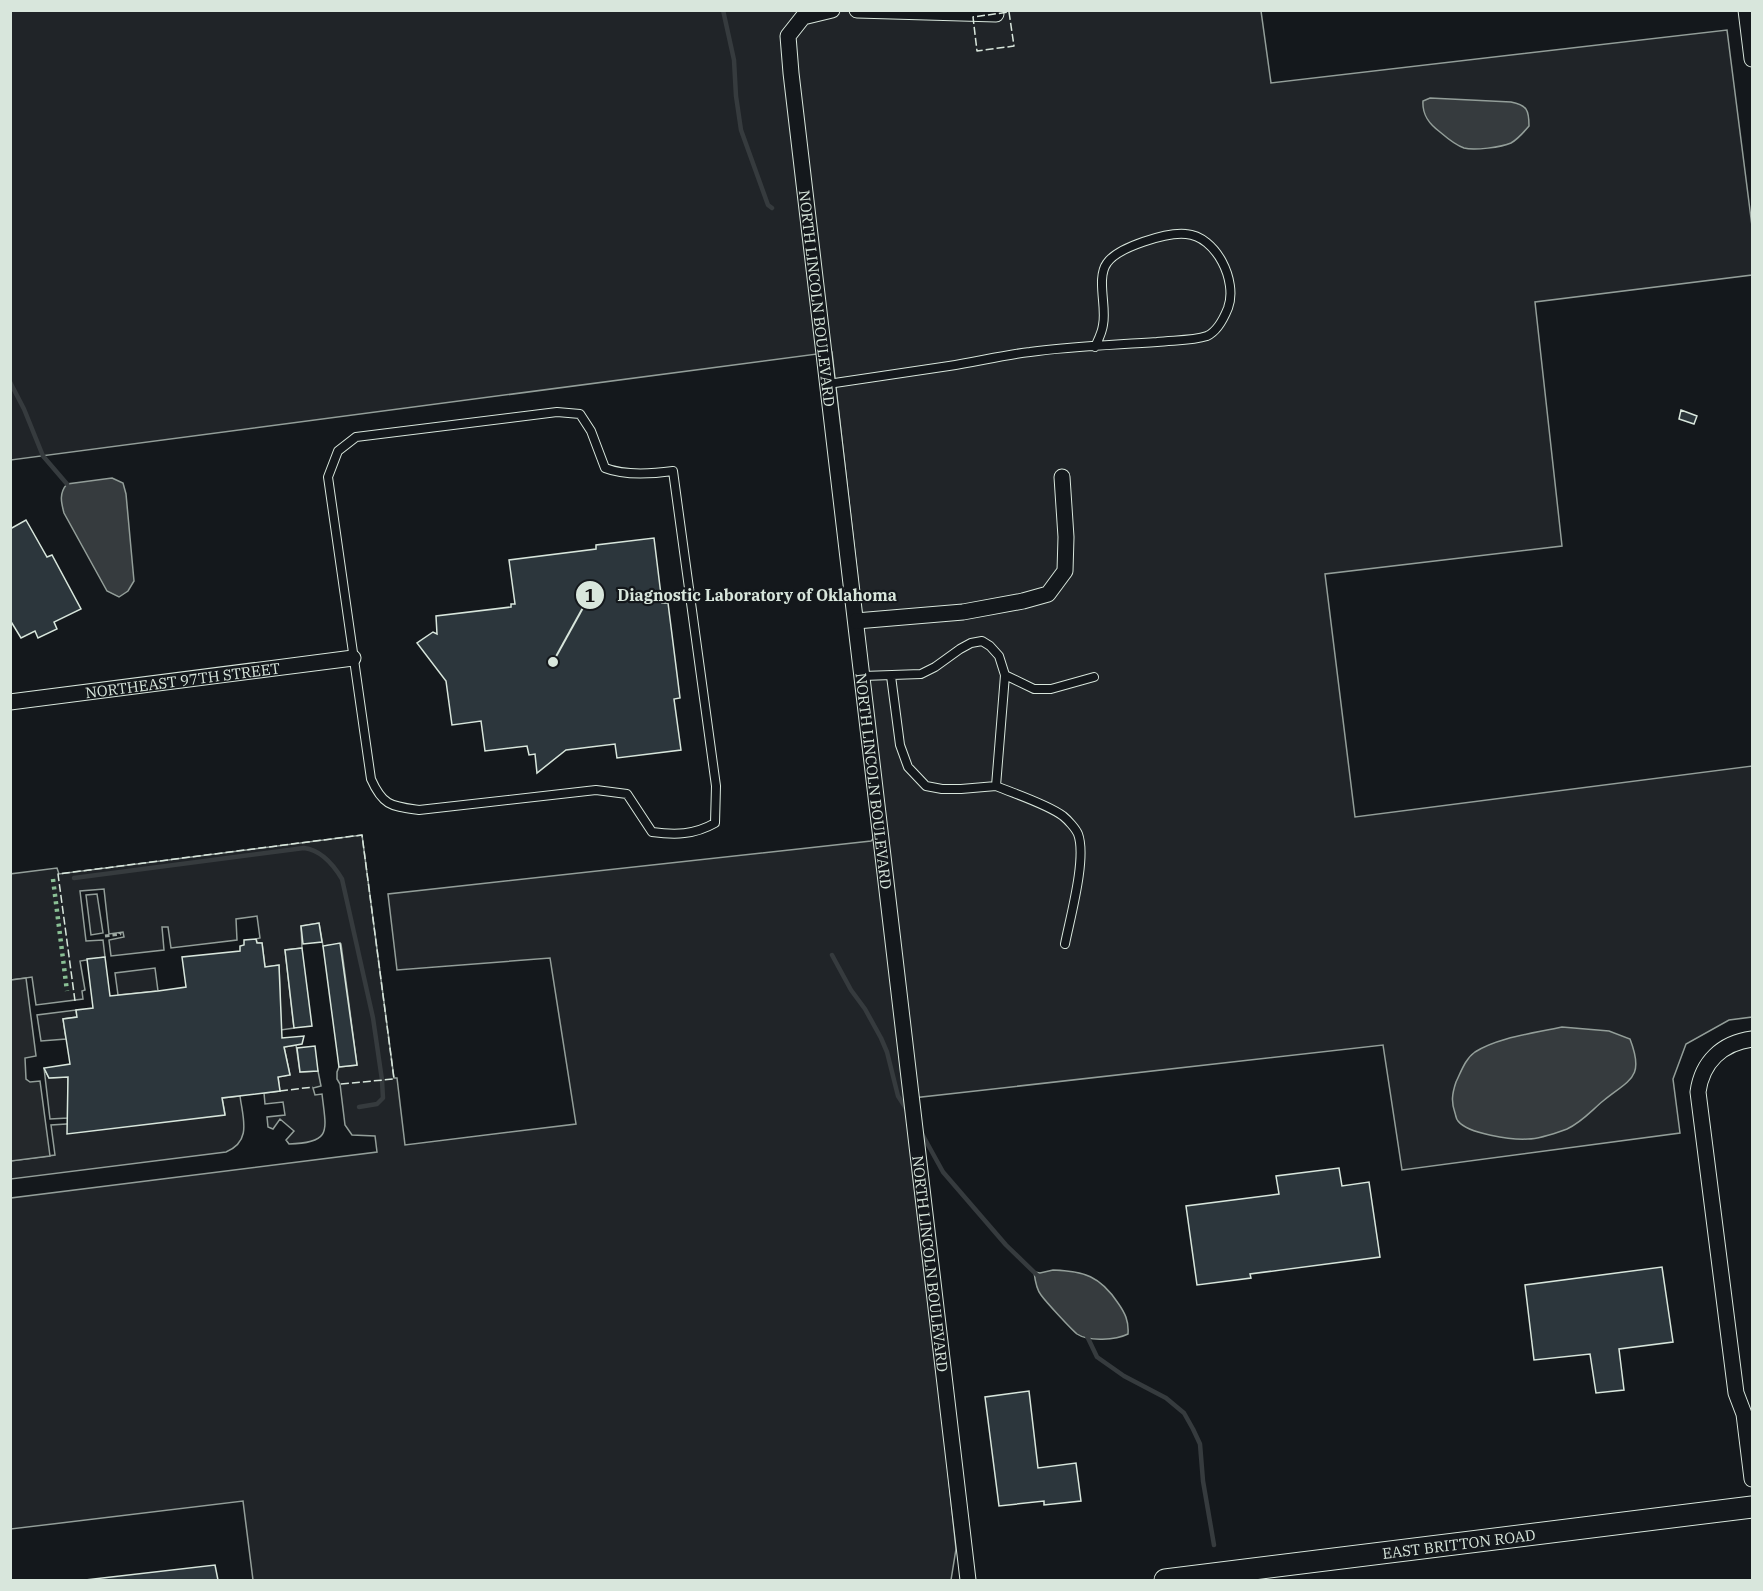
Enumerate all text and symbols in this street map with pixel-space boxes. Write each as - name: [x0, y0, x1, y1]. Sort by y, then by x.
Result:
- street label: NORTH LINCOLN BOULEVARD: [795, 189, 840, 408]
- callout: Diagnostic Laboratory of Oklahoma: [575, 578, 908, 612]
- text: 1: [585, 584, 596, 607]
- text: Diagnostic Laboratory of Oklahoma: [617, 585, 897, 605]
- street label: NORTHEAST 97TH STREET: [84, 658, 281, 702]
- street label: NORTH LINCOLN BOULEVARD: [852, 672, 896, 890]
- street label: NORTH LINCOLN BOULEVARD: [909, 1154, 953, 1373]
- street label: EAST BRITTON ROAD: [1381, 1525, 1536, 1562]

